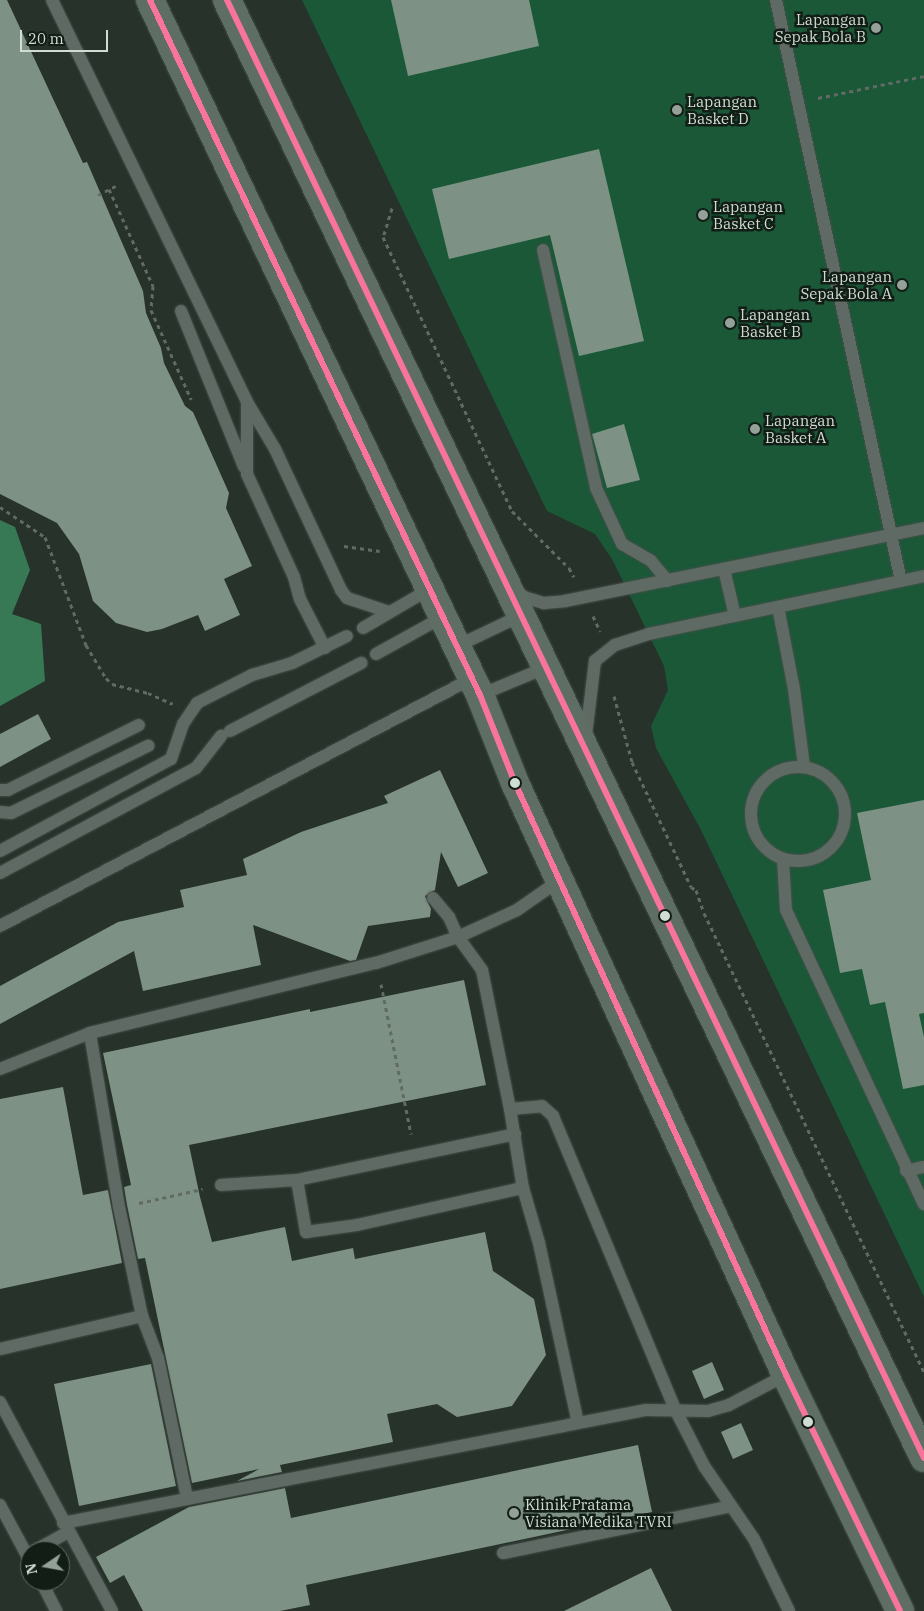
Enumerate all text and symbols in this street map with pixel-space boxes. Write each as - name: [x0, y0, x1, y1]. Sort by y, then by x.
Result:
- place label: Lapangan Sepak Bola B: [775, 10, 866, 45]
- scale bar: [22, 20, 110, 52]
- marker: Lapangan Sepak Bola B: [870, 22, 882, 34]
- text: 20 m: [28, 29, 64, 48]
- place label: Lapangan Basket D: [687, 92, 757, 127]
- marker: Lapangan Basket D: [671, 104, 683, 116]
- place label: Lapangan Basket C: [713, 197, 783, 232]
- marker: Lapangan Basket C: [697, 209, 709, 221]
- place label: Lapangan Sepak Bola A: [800, 267, 892, 302]
- marker: Lapangan Sepak Bola A: [896, 279, 908, 291]
- place label: Lapangan Basket B: [740, 305, 810, 340]
- marker: Lapangan Basket B: [724, 317, 736, 329]
- place label: Lapangan Basket A: [765, 411, 835, 446]
- marker: Lapangan Basket A: [749, 423, 761, 435]
- unlabelled marker: [510, 778, 520, 788]
- unlabelled marker: [660, 911, 670, 921]
- unlabelled marker: [803, 1417, 813, 1427]
- place label: Klinik Pratama Visiana Medika TVRI: [525, 1495, 672, 1530]
- marker: Klinik Pratama Visiana Medika TVRI: [507, 1506, 521, 1520]
- north arrow: [20, 1541, 70, 1591]
- text: N: [21, 1562, 41, 1576]

